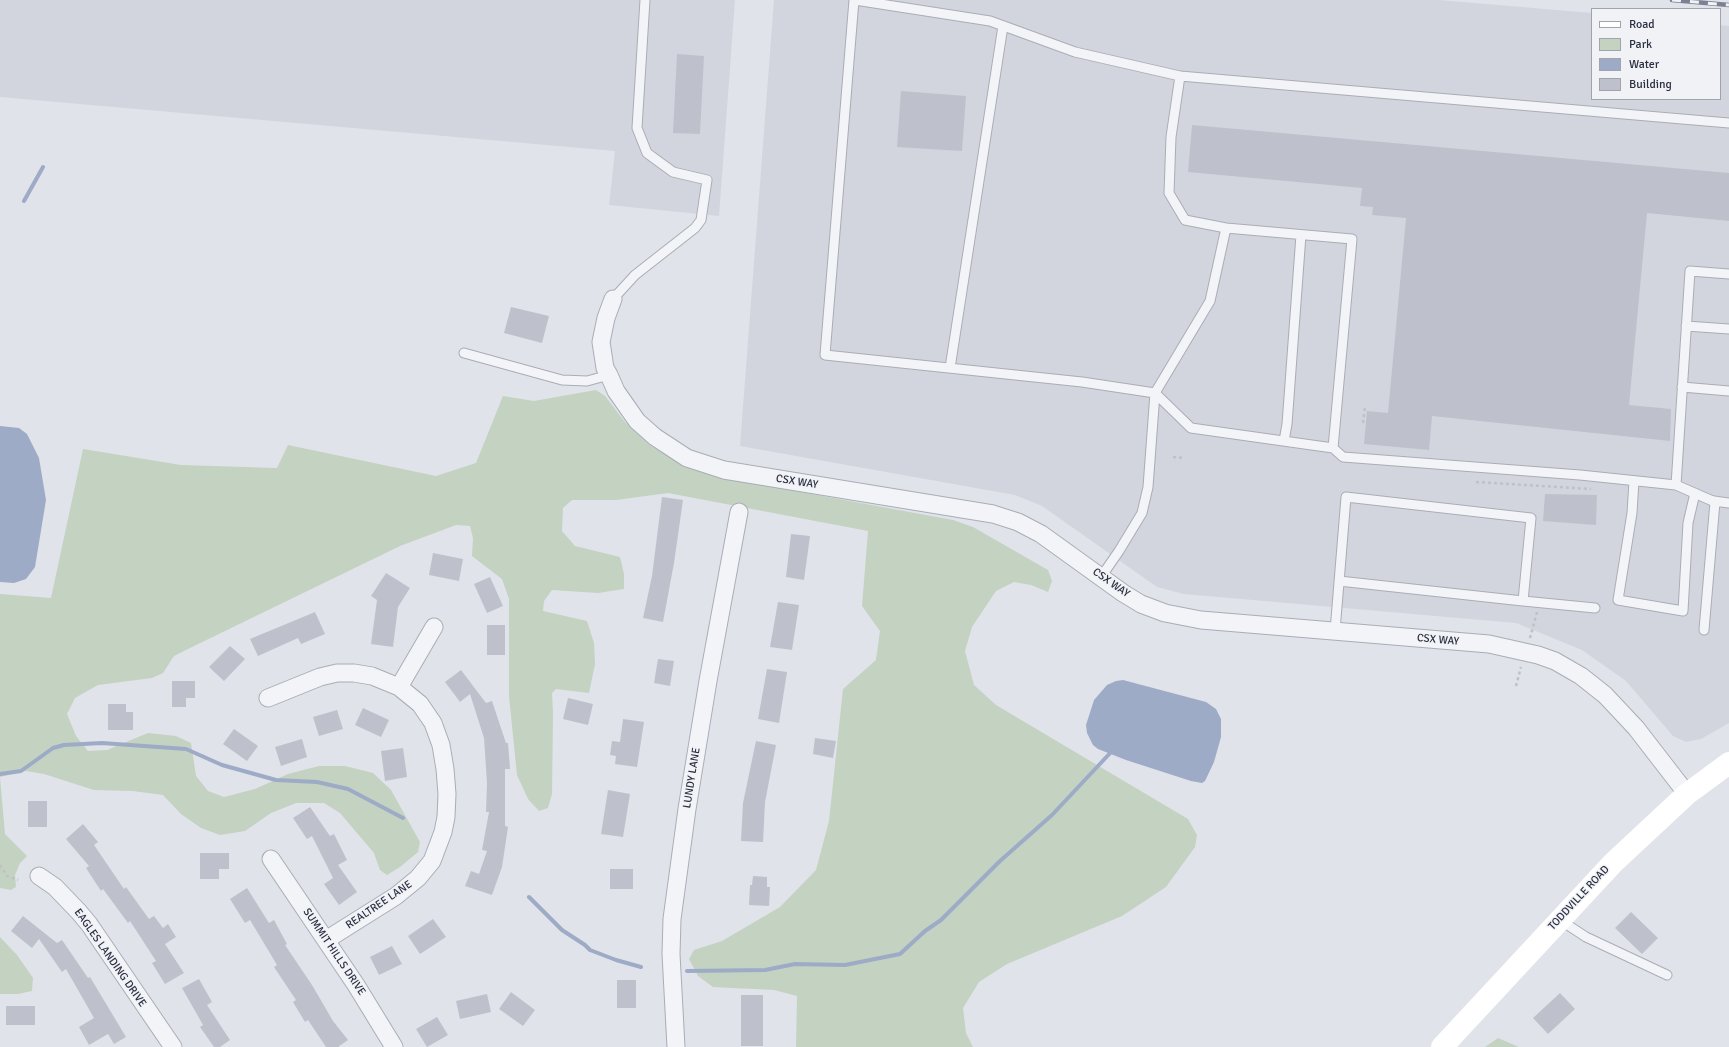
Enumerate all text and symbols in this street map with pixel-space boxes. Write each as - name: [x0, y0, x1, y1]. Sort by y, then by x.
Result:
- legend: [1591, 8, 1721, 100]
- text: Road: [1629, 17, 1655, 32]
- text: Park: [1629, 37, 1652, 52]
- text: Water: [1629, 57, 1659, 72]
- text: Building: [1629, 77, 1672, 92]
- street label: CSX WAY: [775, 472, 819, 492]
- street label: CSX WAY: [1090, 565, 1132, 601]
- street label: CSX WAY: [1416, 632, 1460, 648]
- street label: LUNDY LANE: [681, 747, 703, 809]
- street label: TODDVILLE ROAD: [1546, 863, 1612, 933]
- street label: REALTREE LANE: [343, 878, 415, 932]
- street label: EAGLES LANDING DRIVE: [71, 906, 149, 1010]
- street label: SUMMIT HILLS DRIVE: [300, 906, 368, 998]

